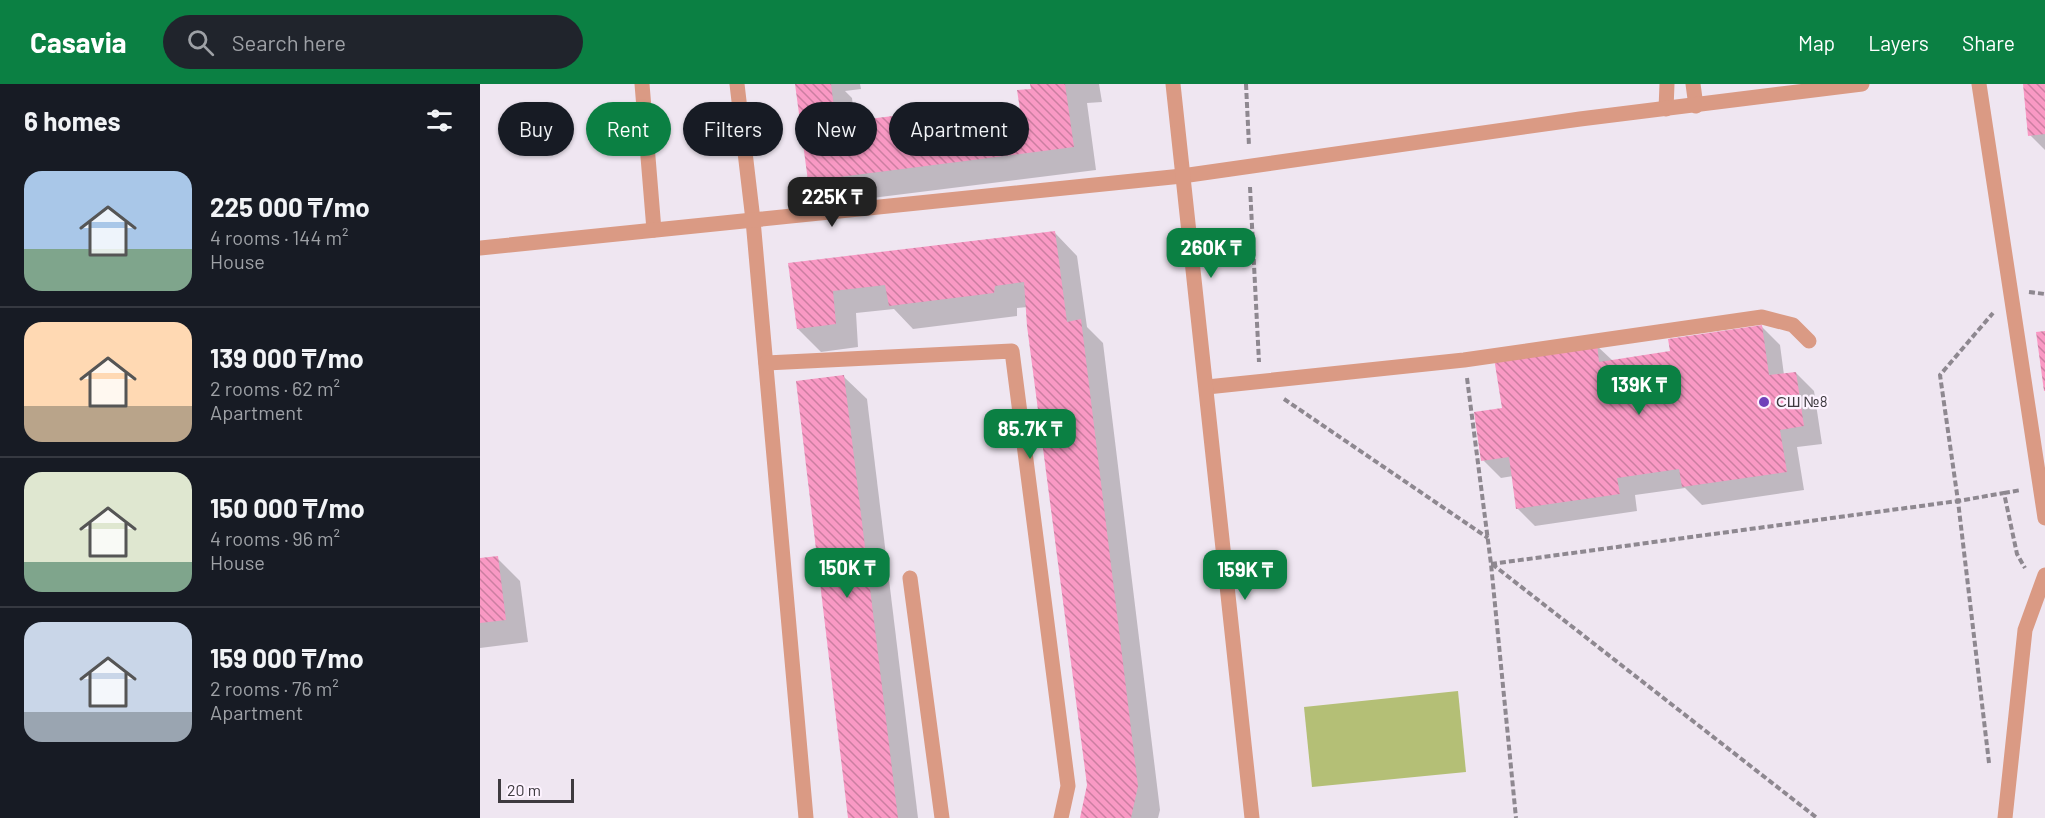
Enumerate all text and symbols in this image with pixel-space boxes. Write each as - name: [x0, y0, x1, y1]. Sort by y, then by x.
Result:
- search box: [163, 15, 583, 69]
- text: Casavia: [30, 25, 127, 59]
- icon: search: [184, 26, 217, 59]
- text: Search here: [232, 29, 346, 55]
- text: Map: [1798, 30, 1835, 55]
- text: Layers: [1868, 30, 1929, 55]
- text: Share: [1962, 30, 2015, 55]
- chip: Buy: [498, 102, 574, 156]
- chip: Rent: [586, 102, 671, 156]
- chip: Filters: [683, 102, 783, 156]
- chip: New: [795, 102, 877, 156]
- chip: Apartment: [889, 102, 1029, 156]
- icon: filters: [423, 104, 456, 137]
- text: 6 homes: [24, 105, 121, 136]
- pin: 225K ₸: [783, 177, 881, 228]
- text: 225K ₸: [802, 184, 862, 208]
- text: 225 000 ₸/mo: [210, 191, 370, 222]
- icon: home: [72, 195, 144, 267]
- text: 4 rooms · 144 m²: [210, 225, 348, 249]
- pin: 260K ₸: [1162, 228, 1260, 279]
- text: 260K ₸: [1181, 235, 1241, 259]
- text: House: [210, 249, 265, 273]
- text: 139 000 ₸/mo: [210, 342, 364, 373]
- icon: home: [72, 346, 144, 418]
- pin: 139K ₸: [1590, 365, 1688, 416]
- text: 139K ₸: [1611, 372, 1667, 396]
- text: 2 rooms · 62 m²: [210, 376, 340, 400]
- place label: СШ №8: [1776, 392, 1828, 410]
- marker: СШ №8: [1757, 395, 1771, 409]
- text: Apartment: [210, 400, 303, 424]
- pin: 85.7K ₸: [975, 409, 1085, 460]
- text: 85.7K ₸: [998, 416, 1062, 440]
- text: 150 000 ₸/mo: [210, 492, 365, 523]
- icon: home: [72, 496, 144, 568]
- text: 4 rooms · 96 m²: [210, 526, 340, 550]
- pin: 150K ₸: [798, 548, 896, 599]
- text: House: [210, 550, 265, 574]
- pin: 159K ₸: [1196, 550, 1294, 601]
- text: 150K ₸: [819, 555, 875, 579]
- text: 159K ₸: [1217, 557, 1273, 581]
- text: 159 000 ₸/mo: [210, 642, 364, 673]
- icon: home: [72, 646, 144, 718]
- text: 2 rooms · 76 m²: [210, 676, 339, 700]
- text: Apartment: [210, 700, 303, 724]
- scale bar: [498, 776, 574, 804]
- text: 20 m: [507, 780, 541, 799]

